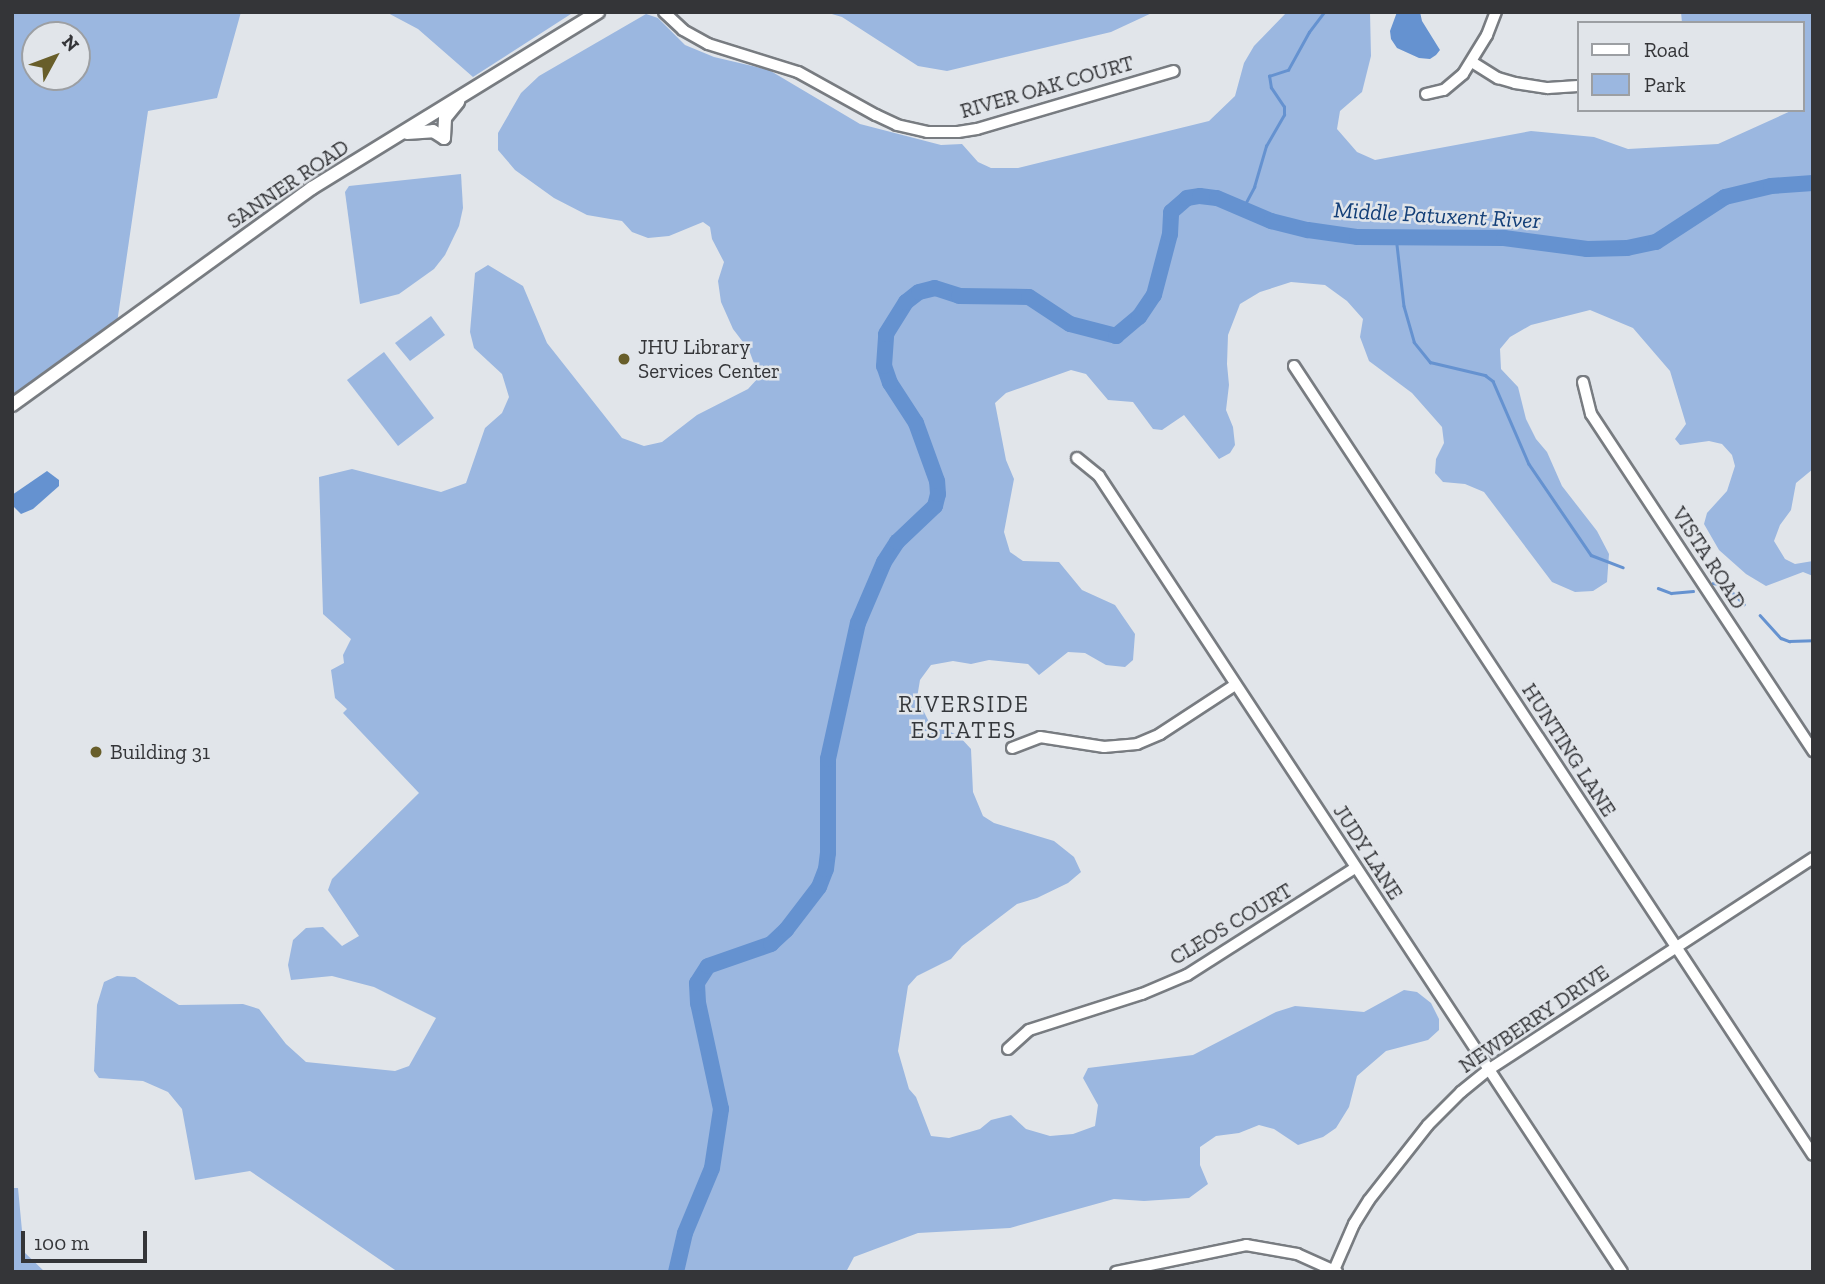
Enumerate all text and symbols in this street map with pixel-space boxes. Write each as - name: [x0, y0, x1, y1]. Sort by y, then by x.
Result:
- north arrow: [21, 21, 91, 91]
- legend: [1576, 21, 1804, 112]
- text: N: [57, 30, 84, 56]
- text: Road: [1644, 37, 1689, 62]
- street label: RIVER OAK COURT: [957, 50, 1137, 124]
- text: Park: [1644, 72, 1686, 97]
- street label: SANNER ROAD: [222, 134, 354, 234]
- water label: Middle Patuxent River: [1333, 196, 1541, 234]
- place label: JHU Library Services Center: [638, 334, 780, 384]
- marker: JHU Library Services Center: [616, 351, 632, 367]
- street label: VISTA ROAD: [1666, 502, 1752, 614]
- street label: HUNTING LANE: [1517, 679, 1621, 821]
- district label: RIVERSIDE ESTATES: [899, 690, 1029, 744]
- place label: Building 31: [110, 739, 210, 765]
- marker: Building 31: [88, 744, 104, 760]
- street label: JUDY LANE: [1328, 799, 1408, 905]
- street label: CLEOS COURT: [1165, 878, 1297, 970]
- street label: NEWBERRY DRIVE: [1454, 959, 1614, 1079]
- scale bar: [24, 1218, 150, 1262]
- text: 100 m: [34, 1230, 89, 1255]

